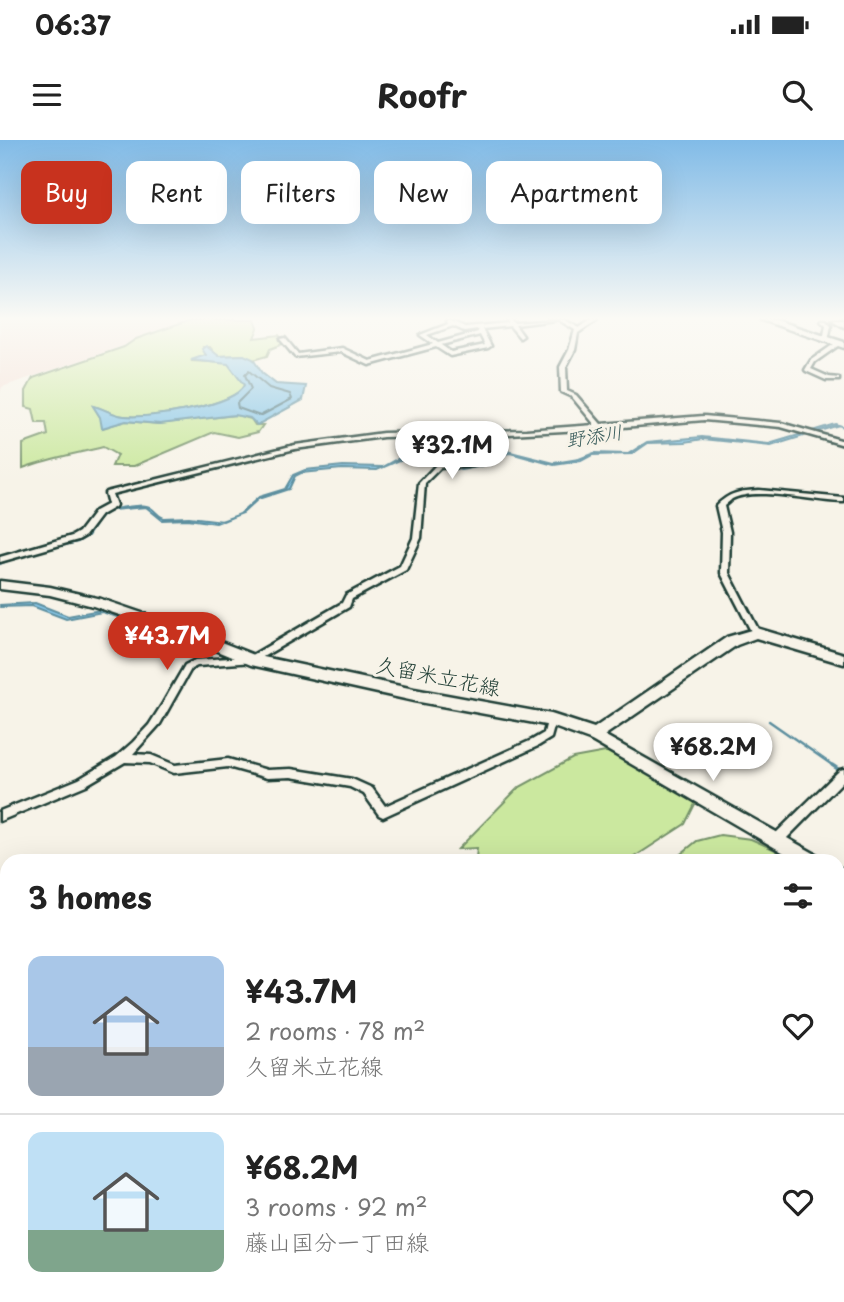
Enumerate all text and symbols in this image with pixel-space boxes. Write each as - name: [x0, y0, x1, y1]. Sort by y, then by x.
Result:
- text: 06:37: [35, 5, 111, 44]
- text: Roofr: [377, 71, 467, 119]
- icon: menu: [28, 76, 66, 114]
- icon: search: [778, 76, 816, 114]
- chip: Buy: [21, 161, 112, 224]
- chip: Rent: [126, 161, 227, 224]
- chip: Filters: [241, 161, 360, 224]
- chip: New: [374, 161, 472, 224]
- chip: Apartment: [486, 161, 662, 224]
- water label: 野添川: [563, 417, 624, 453]
- pin: ¥32.1M: [395, 422, 509, 481]
- text: ¥32.1M: [411, 426, 493, 461]
- pin: ¥43.7M: [110, 612, 224, 672]
- text: ¥43.7M: [124, 617, 210, 652]
- street label: 久留米立花線: [373, 647, 503, 703]
- pin: ¥68.2M: [656, 724, 770, 783]
- text: ¥68.2M: [669, 728, 757, 763]
- text: 3 homes: [28, 874, 152, 919]
- icon: filters: [779, 877, 817, 915]
- text: ¥43.7M: [245, 968, 357, 1013]
- icon: home: [84, 984, 168, 1068]
- icon: heart: [779, 1007, 817, 1045]
- text: 2 rooms · 78 m²: [245, 1013, 425, 1048]
- text: 久留米立花線: [245, 1048, 383, 1083]
- text: ¥68.2M: [245, 1144, 359, 1189]
- icon: home: [84, 1160, 168, 1244]
- icon: heart: [779, 1183, 817, 1221]
- text: 3 rooms · 92 m²: [245, 1189, 428, 1224]
- text: 藤山国分一丁田線: [245, 1224, 429, 1259]

